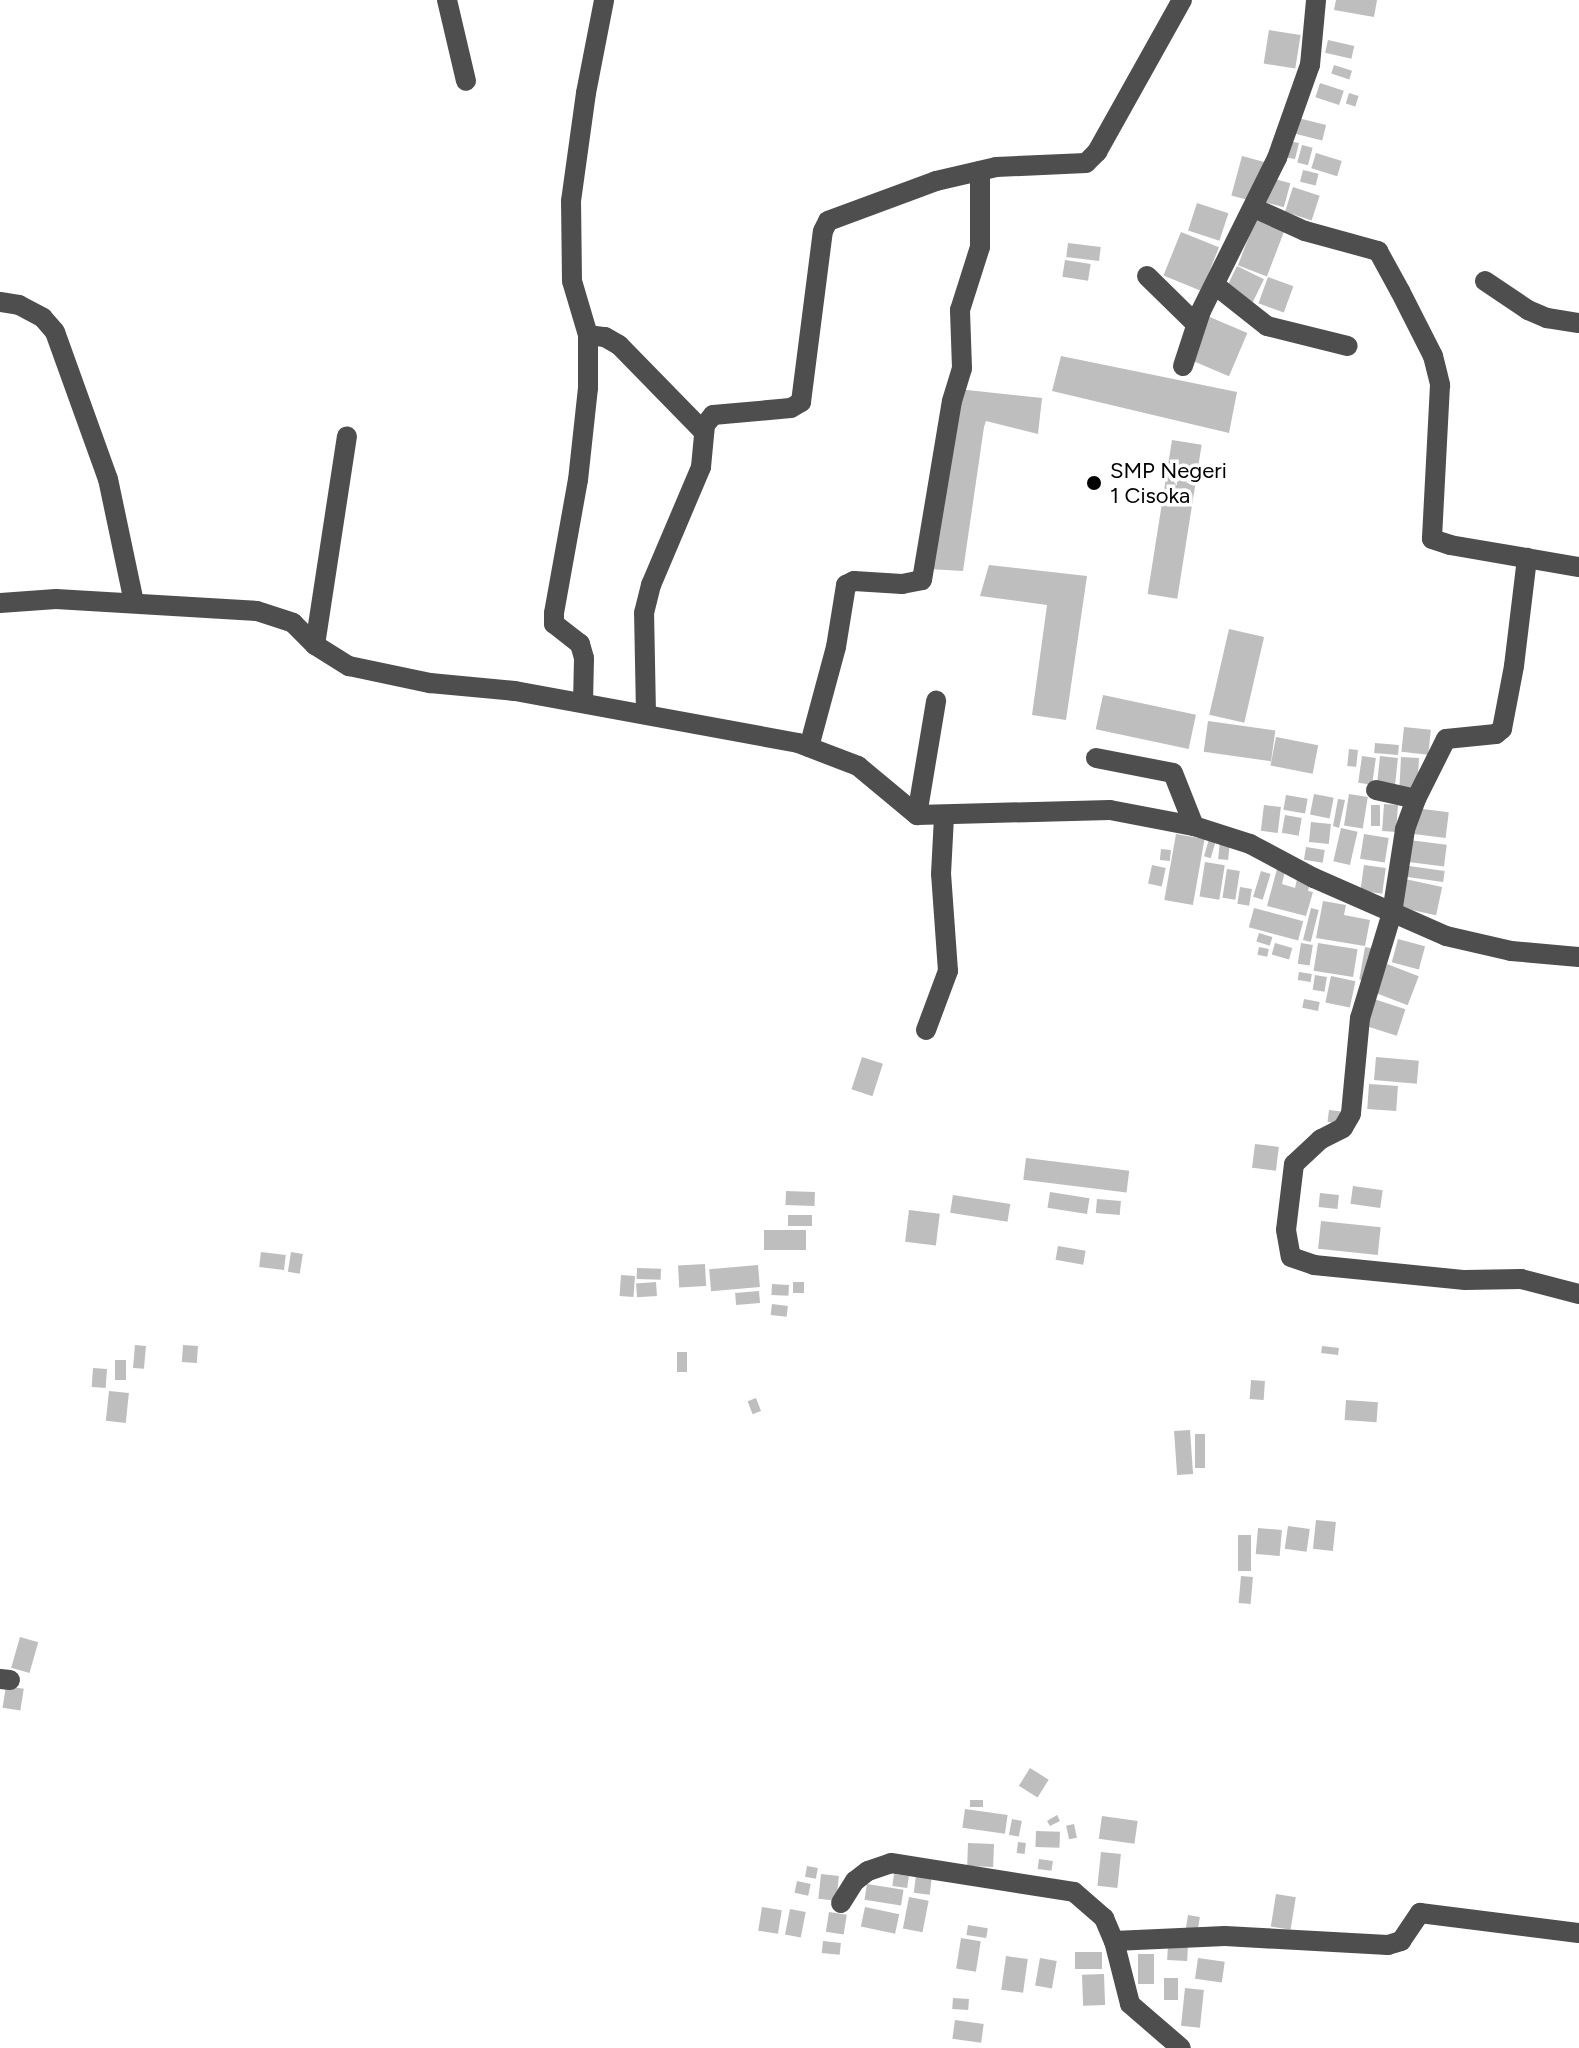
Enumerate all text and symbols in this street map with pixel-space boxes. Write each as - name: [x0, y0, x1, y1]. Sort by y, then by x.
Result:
- place label: SMP Negeri 1 Cisoka: [1110, 457, 1227, 508]
- marker: SMP Negeri 1 Cisoka: [1085, 474, 1103, 492]

